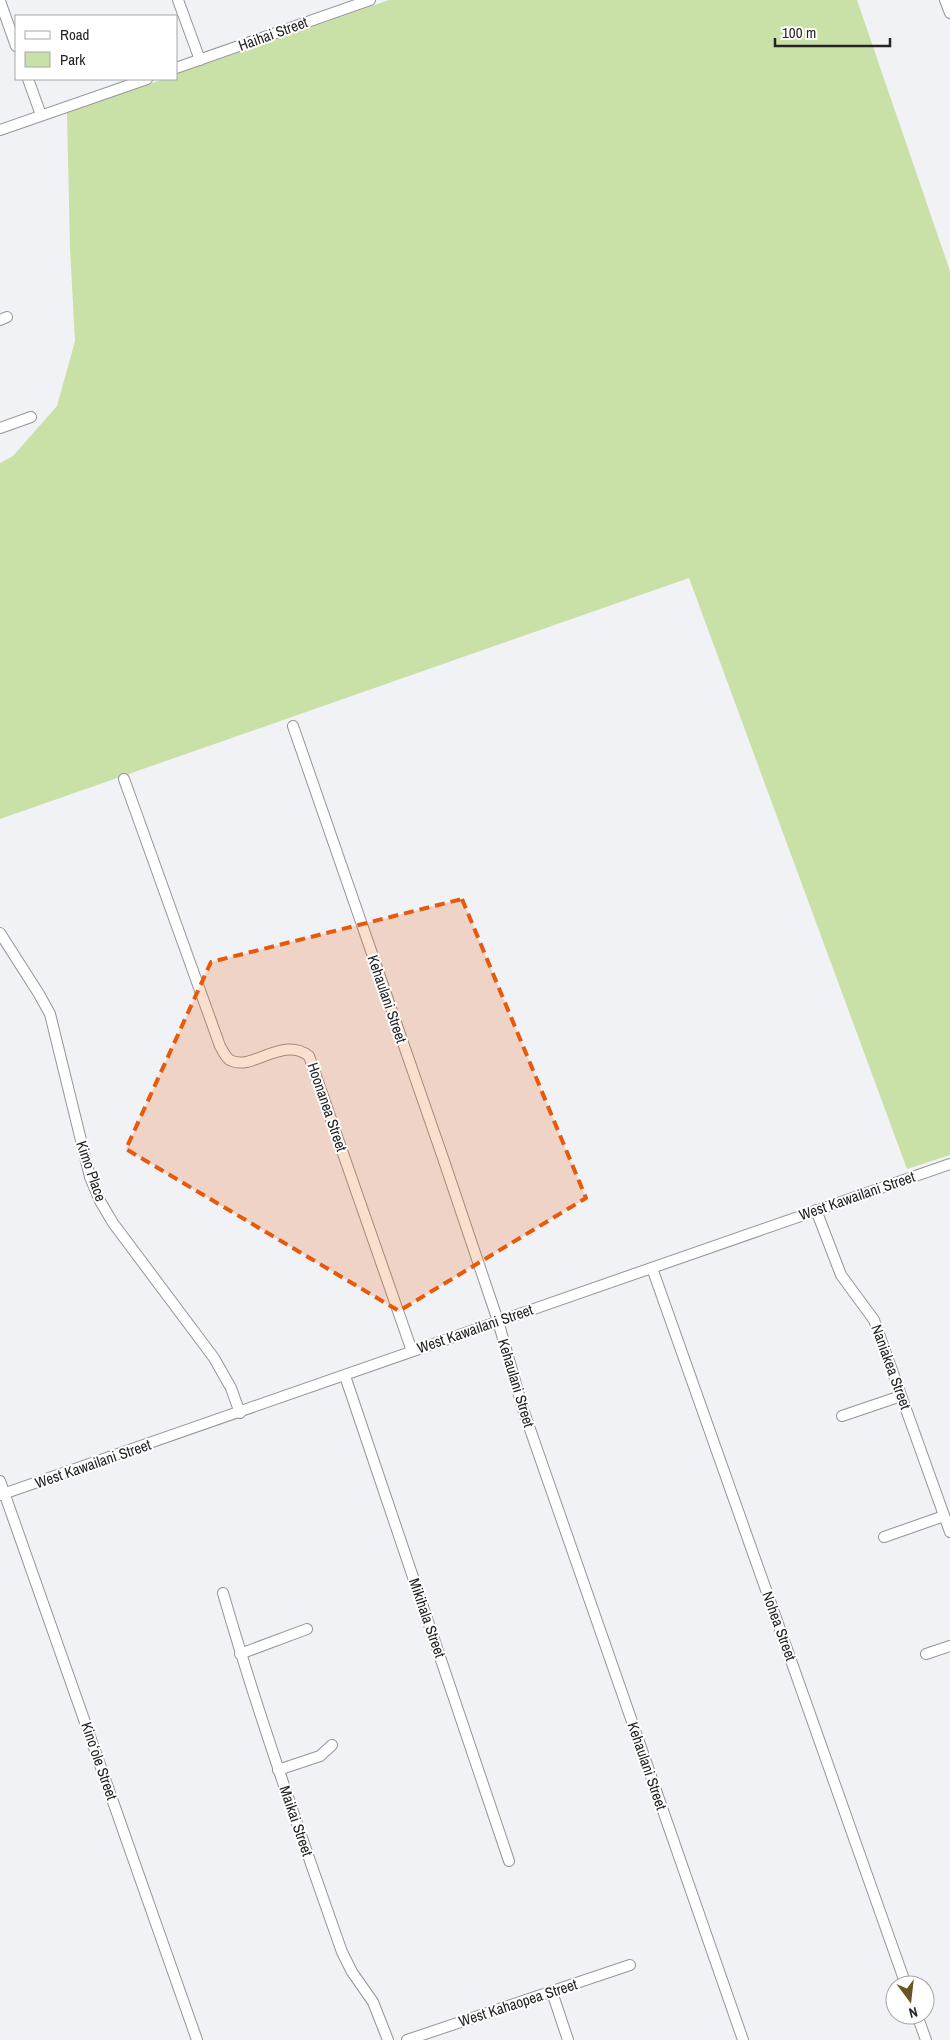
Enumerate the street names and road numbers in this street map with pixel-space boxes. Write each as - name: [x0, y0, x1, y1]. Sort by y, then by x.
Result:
- street label: Haihai Street: [235, 11, 311, 56]
- street label: Kehaulani Street: [363, 952, 413, 1046]
- street label: Hoonanea Street: [302, 1059, 353, 1155]
- street label: Kimo Place: [71, 1138, 112, 1204]
- street label: West Kawailani Street: [796, 1166, 918, 1225]
- street label: West Kawailani Street: [414, 1299, 536, 1358]
- street label: Naniakea Street: [866, 1321, 917, 1413]
- street label: Kehaulani Street: [493, 1336, 540, 1430]
- street label: West Kawailani Street: [32, 1434, 154, 1493]
- street label: Mikihala Street: [404, 1575, 451, 1661]
- street label: Nohea Street: [757, 1588, 802, 1664]
- street label: Kinoʻole Street: [76, 1719, 123, 1803]
- street label: Kehaulani Street: [623, 1719, 673, 1813]
- street label: Maikai Street: [275, 1783, 318, 1859]
- street label: West Kahaopea Street: [456, 1973, 580, 2032]

